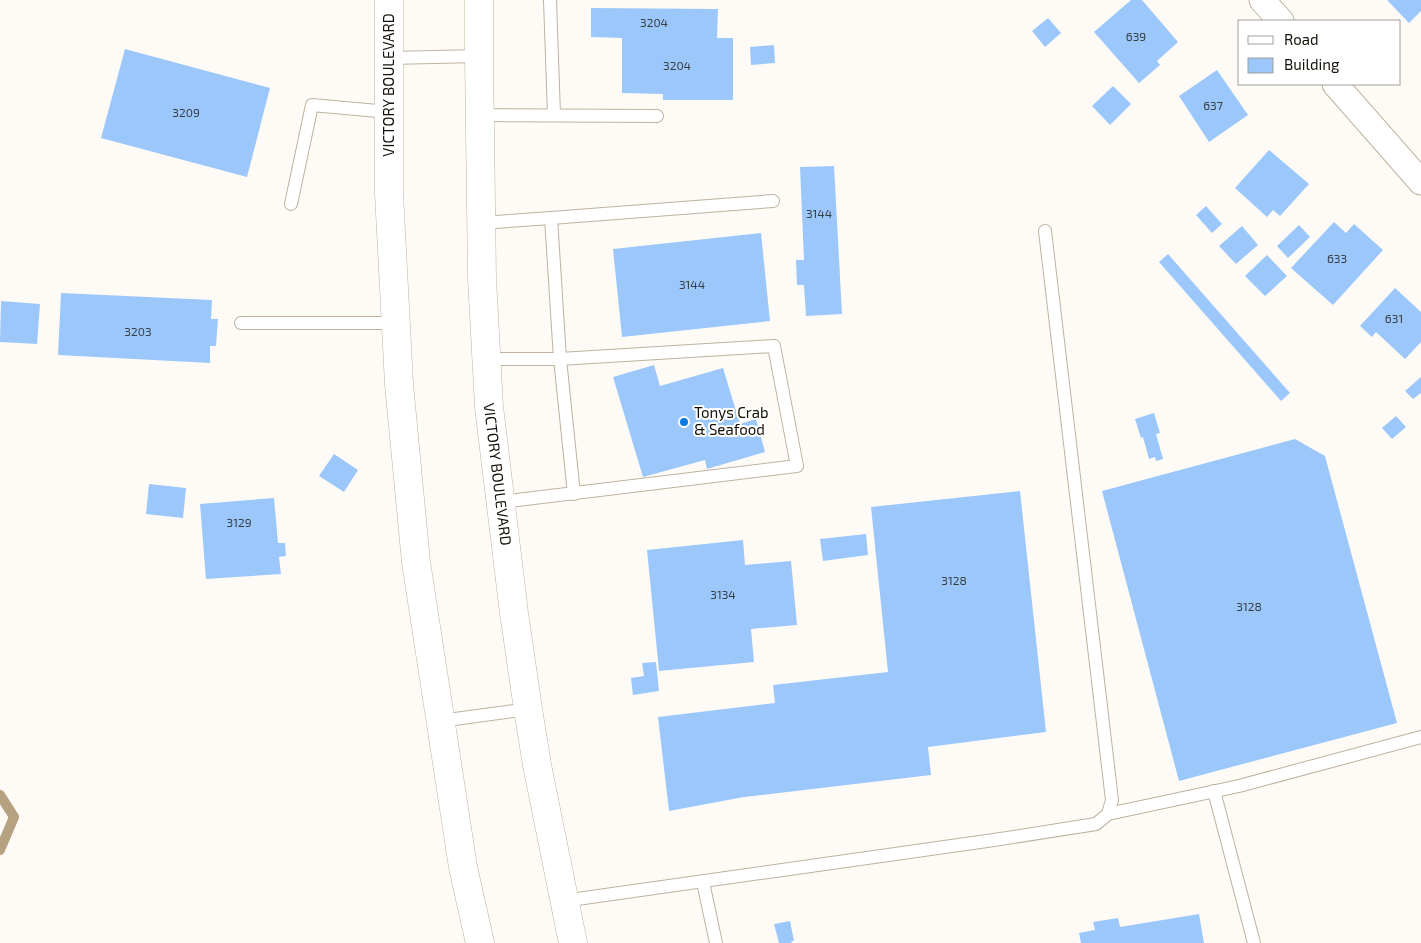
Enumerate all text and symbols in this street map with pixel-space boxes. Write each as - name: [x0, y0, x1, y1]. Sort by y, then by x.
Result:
- street label: VICTORY BOULEVARD: [379, 13, 397, 157]
- house number: 3204: [640, 15, 668, 29]
- legend: [1238, 20, 1401, 85]
- house number: 639: [1126, 29, 1146, 43]
- text: Road: [1284, 30, 1319, 48]
- text: Building: [1284, 55, 1340, 73]
- house number: 3204: [663, 58, 691, 72]
- house number: 637: [1203, 98, 1223, 112]
- house number: 3209: [172, 105, 200, 119]
- house number: 3144: [806, 206, 832, 220]
- house number: 633: [1327, 251, 1347, 265]
- house number: 3144: [679, 277, 705, 291]
- house number: 631: [1385, 311, 1403, 325]
- house number: 3203: [124, 324, 152, 338]
- street label: VICTORY BOULEVARD: [481, 402, 516, 547]
- place label: Tonys Crab & Seafood: [694, 403, 769, 438]
- marker: Tonys Crab & Seafood: [678, 416, 690, 428]
- house number: 3129: [226, 515, 252, 529]
- house number: 3128: [941, 573, 967, 587]
- house number: 3134: [710, 587, 736, 601]
- house number: 3128: [1236, 599, 1262, 613]

